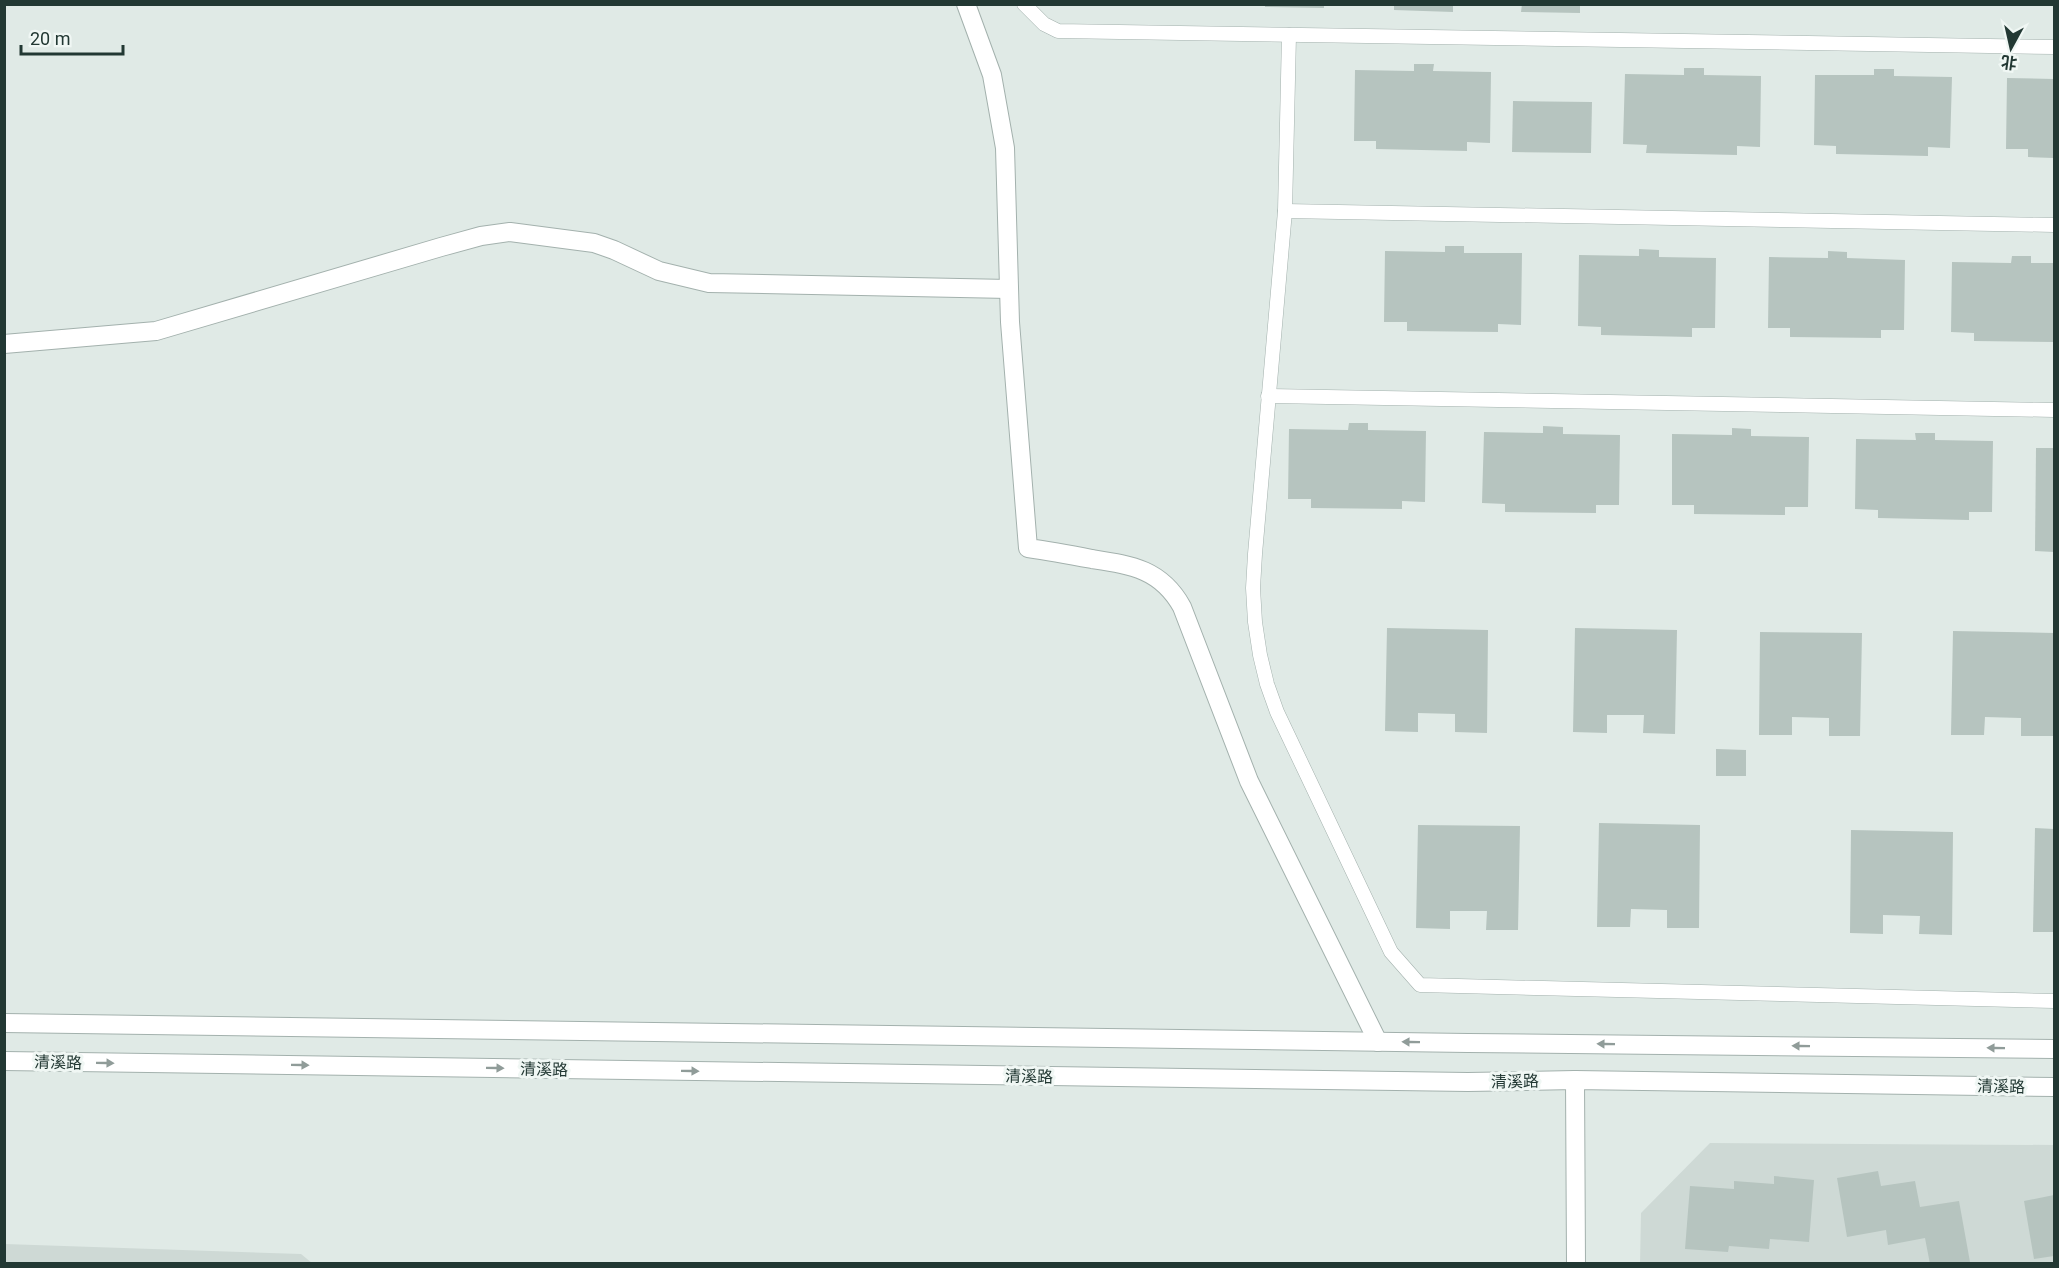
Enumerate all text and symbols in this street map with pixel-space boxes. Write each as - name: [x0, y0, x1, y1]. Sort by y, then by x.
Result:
- scale bar: [21, 18, 123, 56]
- north arrow: [1981, 18, 2041, 78]
- text: 20 m: [30, 28, 70, 49]
- text: 北: [2000, 52, 2018, 73]
- one-way arrow: [1402, 1038, 1421, 1047]
- one-way arrow: [1597, 1040, 1616, 1049]
- one-way arrow: [1792, 1041, 1811, 1051]
- one-way arrow: [1987, 1043, 2006, 1053]
- street label: 清溪路: [34, 1053, 82, 1072]
- one-way arrow: [95, 1058, 114, 1068]
- street label: 清溪路: [520, 1060, 568, 1079]
- one-way arrow: [290, 1061, 309, 1070]
- one-way arrow: [485, 1063, 504, 1073]
- one-way arrow: [680, 1066, 699, 1076]
- street label: 清溪路: [1005, 1067, 1053, 1086]
- street label: 清溪路: [1491, 1072, 1539, 1091]
- street label: 清溪路: [1977, 1077, 2025, 1096]

